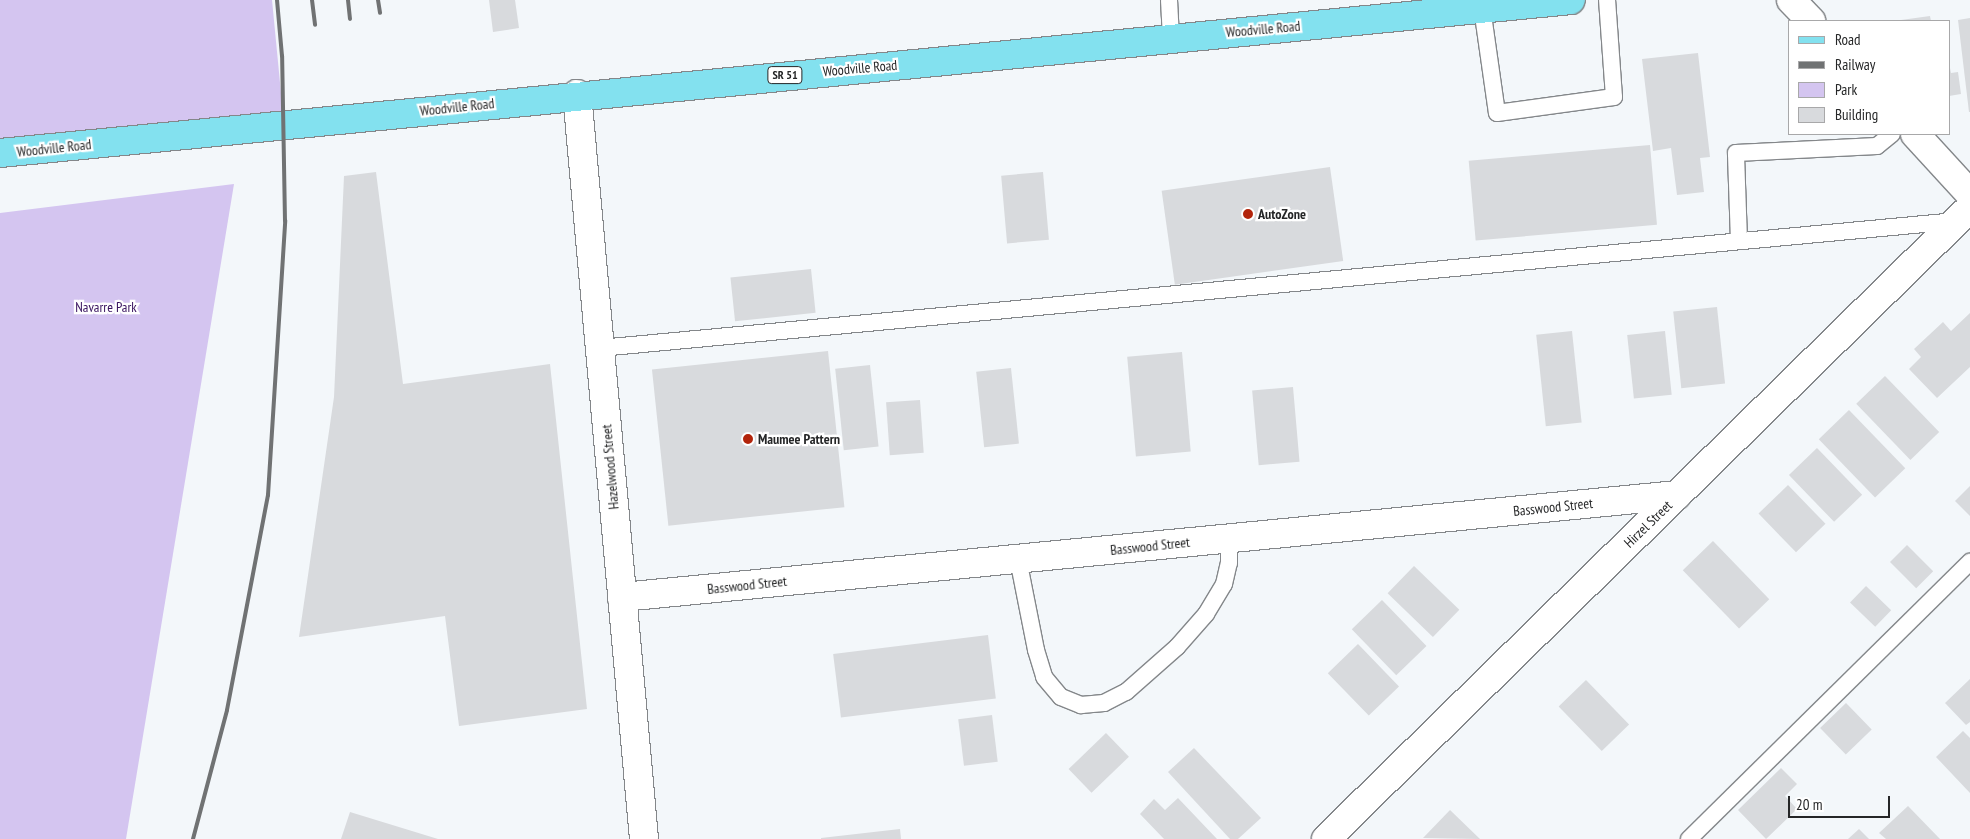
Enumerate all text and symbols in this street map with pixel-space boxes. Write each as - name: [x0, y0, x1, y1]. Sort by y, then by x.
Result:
- street label: Woodville Road: [1225, 17, 1301, 41]
- legend: [1788, 20, 1950, 135]
- text: Road: [1835, 30, 1861, 49]
- text: Railway: [1835, 55, 1875, 74]
- street label: Woodville Road: [822, 56, 898, 80]
- road number: SR 51: [766, 66, 804, 84]
- text: Park: [1835, 80, 1857, 99]
- street label: Woodville Road: [419, 95, 495, 119]
- text: Building: [1835, 105, 1878, 124]
- street label: Woodville Road: [16, 136, 92, 160]
- place label: AutoZone: [1258, 206, 1306, 222]
- marker: AutoZone: [1242, 208, 1254, 220]
- park label: Navarre Park: [75, 299, 137, 315]
- street label: Hazelwood Street: [598, 424, 622, 510]
- place label: Maumee Pattern: [758, 431, 840, 447]
- marker: Maumee Pattern: [742, 433, 754, 445]
- street label: Basswood Street: [1512, 494, 1594, 520]
- street label: Hirzel Street: [1620, 497, 1676, 551]
- street label: Basswood Street: [1109, 533, 1191, 559]
- street label: Basswood Street: [706, 572, 788, 598]
- scale bar: [1790, 786, 1892, 818]
- text: 20 m: [1796, 795, 1822, 814]

